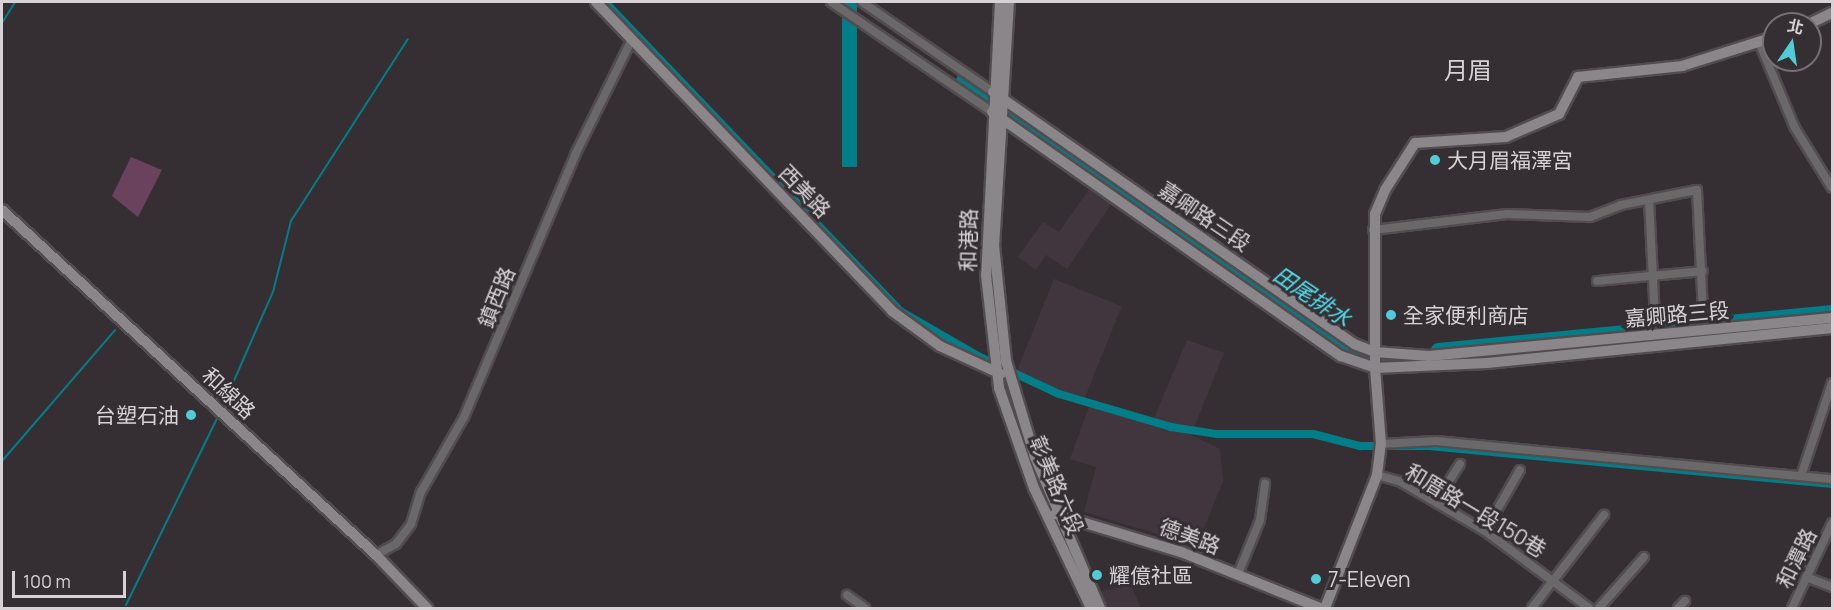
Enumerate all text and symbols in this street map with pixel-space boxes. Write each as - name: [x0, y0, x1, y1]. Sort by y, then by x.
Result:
- north arrow: [1762, 12, 1822, 72]
- text: 北: [1785, 14, 1806, 39]
- district label: 月眉: [1444, 56, 1492, 84]
- place label: 大月眉福澤宮: [1447, 147, 1573, 173]
- marker: 大月眉福澤宮: [1428, 153, 1442, 167]
- street label: 西美路: [774, 160, 836, 222]
- street label: 嘉卿路三段: [1154, 176, 1256, 256]
- street label: 和港路: [955, 208, 981, 272]
- water label: 田尾排水: [1268, 261, 1356, 333]
- street label: 鎮西路: [473, 263, 519, 331]
- street label: 嘉卿路三段: [1624, 297, 1730, 331]
- place label: 全家便利商店: [1403, 302, 1529, 328]
- marker: 全家便利商店: [1384, 308, 1398, 322]
- street label: 和線路: [197, 362, 261, 424]
- place label: 台塑石油: [95, 402, 179, 428]
- marker: 台塑石油: [184, 408, 198, 422]
- street label: 彰美路六段: [1025, 432, 1089, 538]
- street label: 和厝路一段150巷: [1401, 458, 1551, 562]
- street label: 德美路: [1156, 513, 1224, 559]
- street label: 和潭路: [1771, 524, 1821, 592]
- scale bar: [15, 559, 129, 597]
- place label: 耀億社區: [1109, 562, 1193, 588]
- place label: 7-Eleven: [1328, 566, 1410, 592]
- marker: 耀億社區: [1090, 568, 1104, 582]
- text: 100 m: [23, 569, 71, 593]
- marker: 7-Eleven: [1309, 572, 1323, 586]

